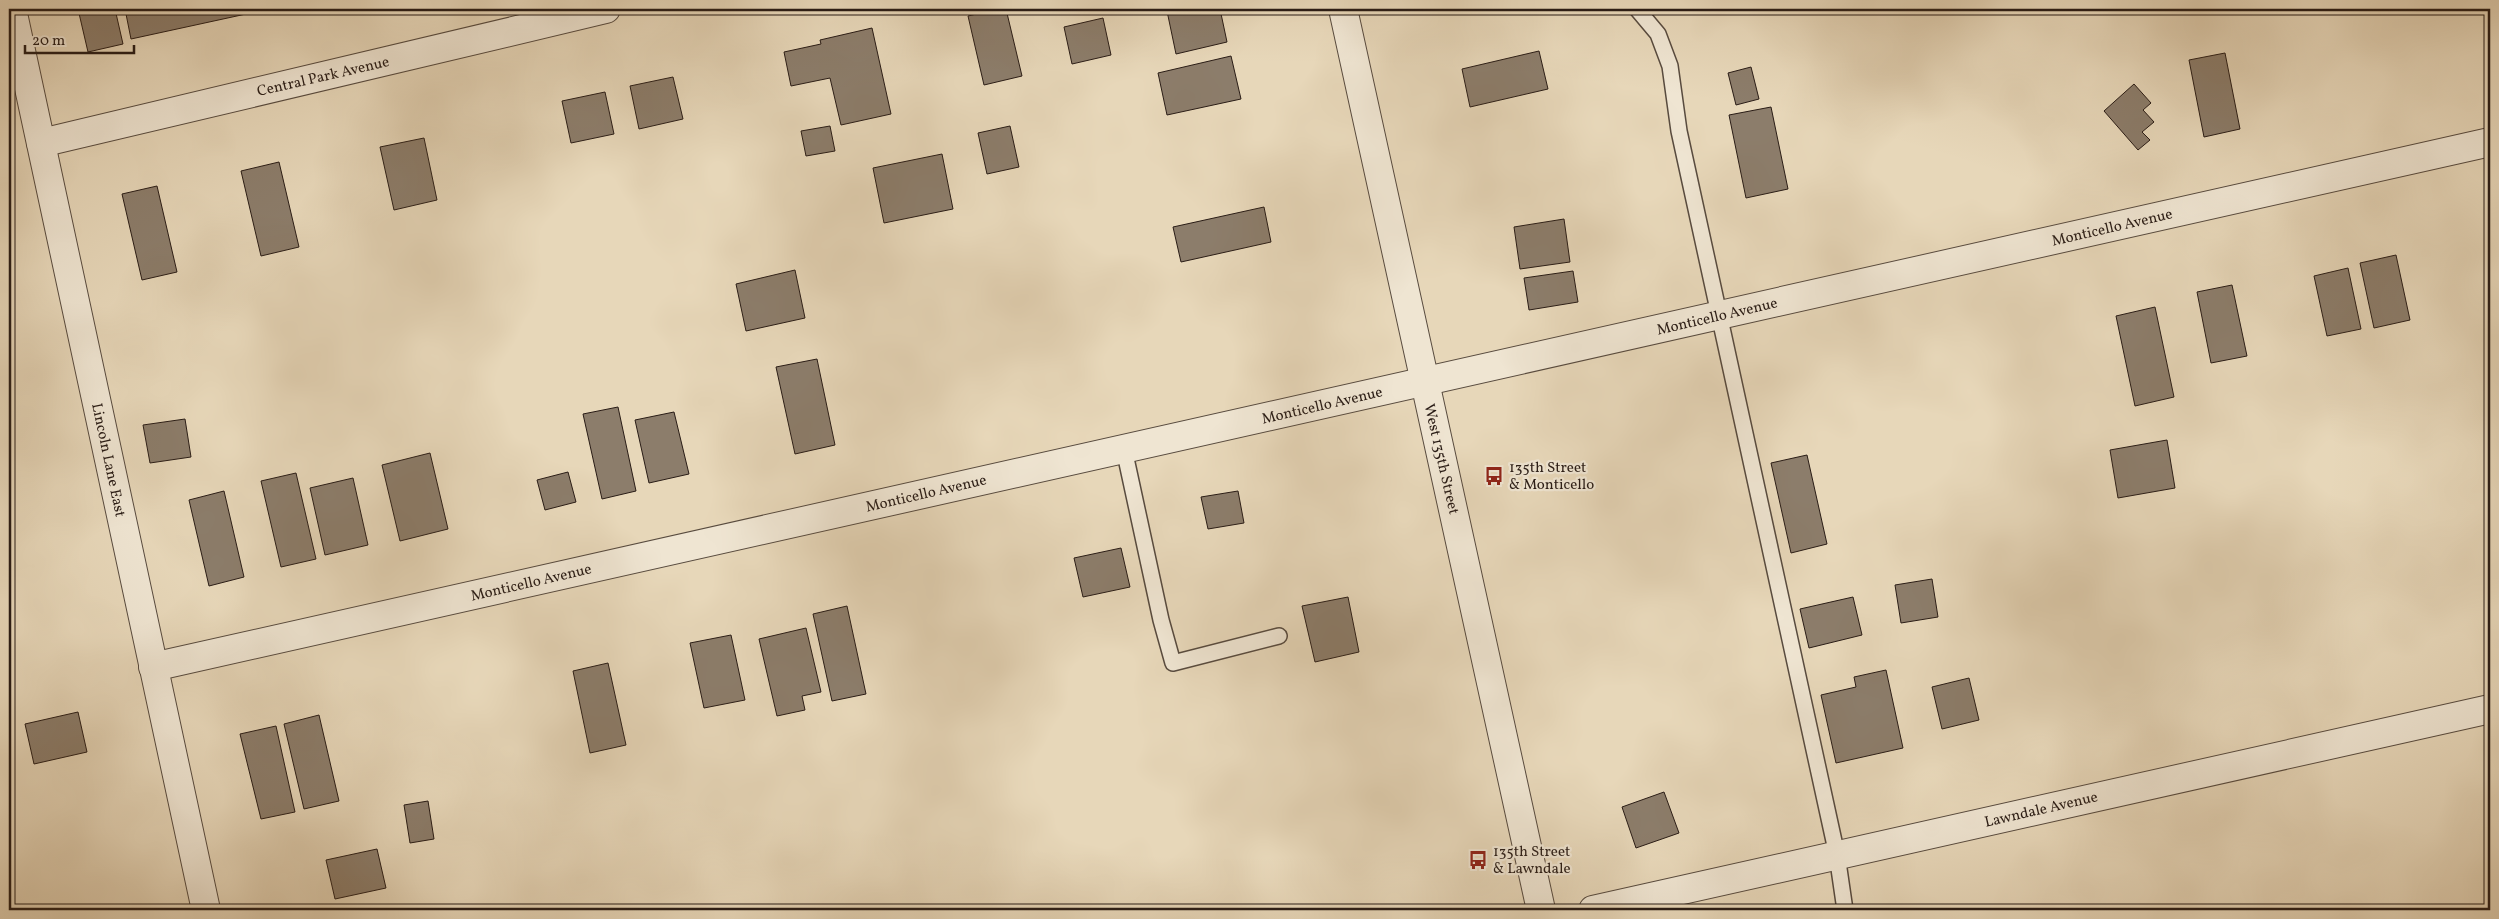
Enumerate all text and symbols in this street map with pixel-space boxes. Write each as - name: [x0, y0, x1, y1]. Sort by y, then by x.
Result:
- scale bar: [25, 22, 134, 54]
- text: 20 m: [32, 31, 65, 52]
- street label: Central Park Avenue: [255, 52, 392, 103]
- street label: Monticello Avenue: [2050, 204, 2175, 253]
- street label: Monticello Avenue: [1655, 293, 1780, 342]
- street label: Monticello Avenue: [1260, 382, 1385, 431]
- street label: Lincoln Lane East: [85, 401, 130, 519]
- street label: West 135th Street: [1418, 402, 1463, 517]
- place label: 135th Street & Monticello: [1509, 458, 1594, 496]
- bus stop icon: 135th Street & Monticello: [1483, 465, 1505, 487]
- street label: Monticello Avenue: [864, 470, 989, 519]
- street label: Monticello Avenue: [469, 559, 594, 608]
- street label: Lawndale Avenue: [1983, 787, 2100, 834]
- place label: 135th Street & Lawndale: [1493, 842, 1571, 880]
- bus stop icon: 135th Street & Lawndale: [1467, 849, 1489, 871]

